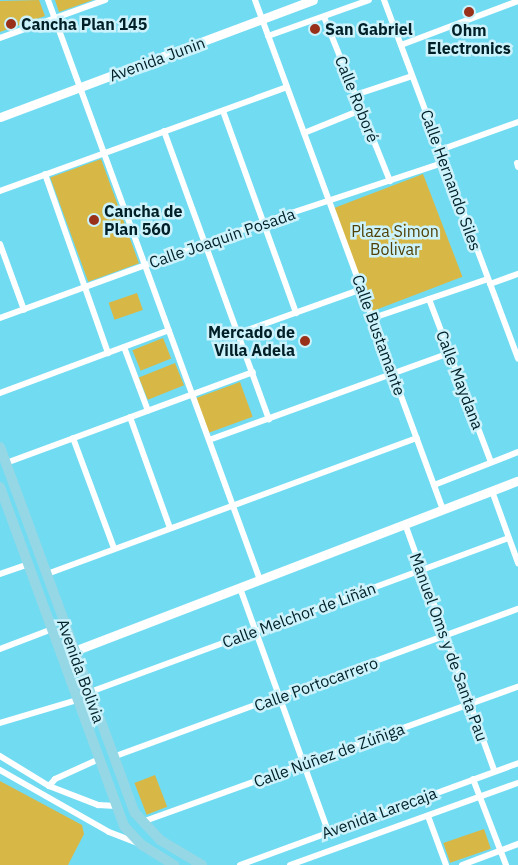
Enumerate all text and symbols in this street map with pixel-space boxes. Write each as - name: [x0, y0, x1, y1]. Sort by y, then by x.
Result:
- marker: Ohm Electronics: [463, 6, 475, 18]
- place label: Cancha Plan 145: [21, 14, 147, 34]
- marker: Cancha Plan 145: [5, 18, 17, 30]
- place label: San Gabriel: [325, 19, 413, 39]
- place label: Ohm Electronics: [427, 20, 511, 58]
- marker: San Gabriel: [309, 23, 321, 35]
- street label: Avenida Junin: [106, 33, 208, 85]
- street label: Calle Roboré: [331, 53, 383, 145]
- street label: Calle Hernando Siles: [417, 107, 485, 253]
- place label: Cancha de Plan 560: [104, 201, 182, 239]
- street label: Calle Joaquin Posada: [147, 204, 297, 272]
- marker: Cancha de Plan 560: [88, 214, 100, 226]
- park label: Plaza Simon Bolivar: [351, 221, 439, 259]
- street label: Calle Bustamante: [348, 272, 410, 398]
- place label: Mercado de Villa Adela: [208, 322, 295, 360]
- street label: Calle Maydana: [432, 328, 488, 432]
- marker: Mercado de Villa Adela: [299, 335, 311, 347]
- street label: Manuel Oms y de Santa Pau: [406, 550, 492, 744]
- street label: Calle Melchor de Liñán: [220, 578, 378, 652]
- street label: Avenida Bolivia: [53, 616, 109, 726]
- street label: Calle Portocarrero: [252, 653, 380, 715]
- street label: Calle Núñez de Zúñiga: [251, 719, 407, 791]
- street label: Avenida Larecaja: [319, 783, 439, 843]

